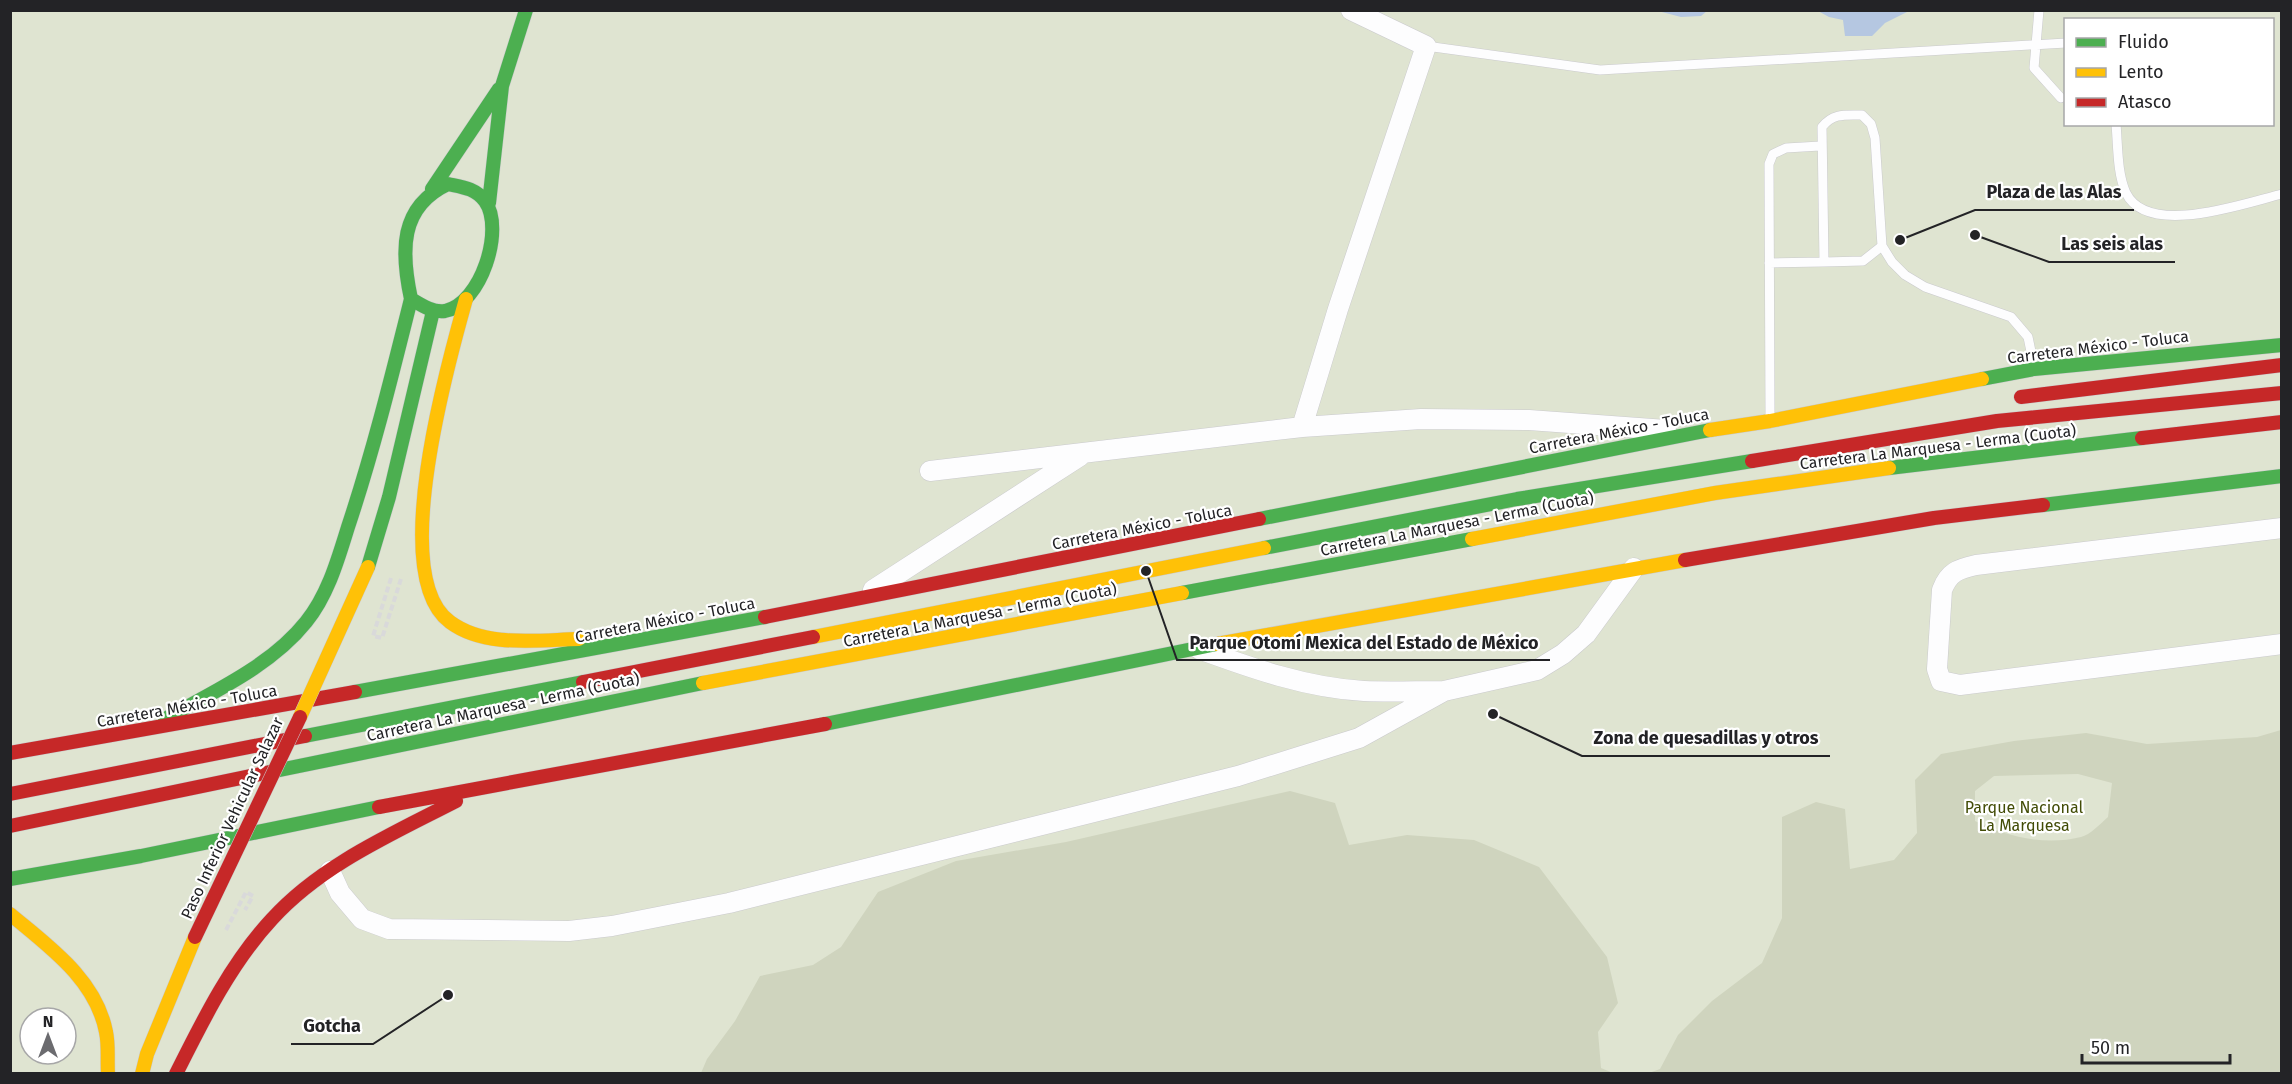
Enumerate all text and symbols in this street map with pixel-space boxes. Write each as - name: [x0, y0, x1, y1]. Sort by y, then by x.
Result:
- legend: [2064, 18, 2274, 126]
- text: Fluido: [2118, 31, 2169, 53]
- text: Lento: [2118, 61, 2164, 83]
- text: Atasco: [2118, 91, 2171, 113]
- callout: Plaza de las Alas: [1975, 174, 2134, 210]
- text: Plaza de las Alas: [1986, 181, 2122, 203]
- callout: Las seis alas: [2049, 226, 2175, 262]
- text: Las seis alas: [2061, 233, 2163, 255]
- street label: Carretera México - Toluca: [2006, 326, 2190, 368]
- street label: Carretera México - Toluca: [1527, 404, 1711, 458]
- street label: Carretera La Marquesa - Lerma (Cuota): [1799, 421, 2077, 473]
- street label: Carretera La Marquesa - Lerma (Cuota): [1319, 488, 1595, 560]
- street label: Carretera México - Toluca: [1050, 500, 1234, 554]
- street label: Carretera La Marquesa - Lerma (Cuota): [842, 579, 1118, 651]
- street label: Carretera México - Toluca: [573, 593, 757, 647]
- callout: Parque Otomí Mexica del Estado de México: [1177, 624, 1550, 660]
- text: Parque Otomí Mexica del Estado de México: [1189, 632, 1539, 654]
- street label: Carretera La Marquesa - Lerma (Cuota): [365, 669, 641, 745]
- street label: Carretera México - Toluca: [95, 681, 279, 731]
- street label: Paso Inferior Vehicular Salazar: [177, 713, 288, 922]
- callout: Zona de quesadillas y otros: [1582, 720, 1830, 756]
- text: Zona de quesadillas y otros: [1594, 727, 1819, 749]
- park label: Parque Nacional La Marquesa: [1965, 798, 2084, 835]
- north arrow: [18, 1006, 78, 1066]
- callout: Gotcha: [291, 1008, 373, 1044]
- text: N: [43, 1012, 53, 1031]
- text: Gotcha: [303, 1015, 361, 1037]
- scale bar: [2082, 1027, 2230, 1065]
- text: 50 m: [2091, 1037, 2130, 1059]

